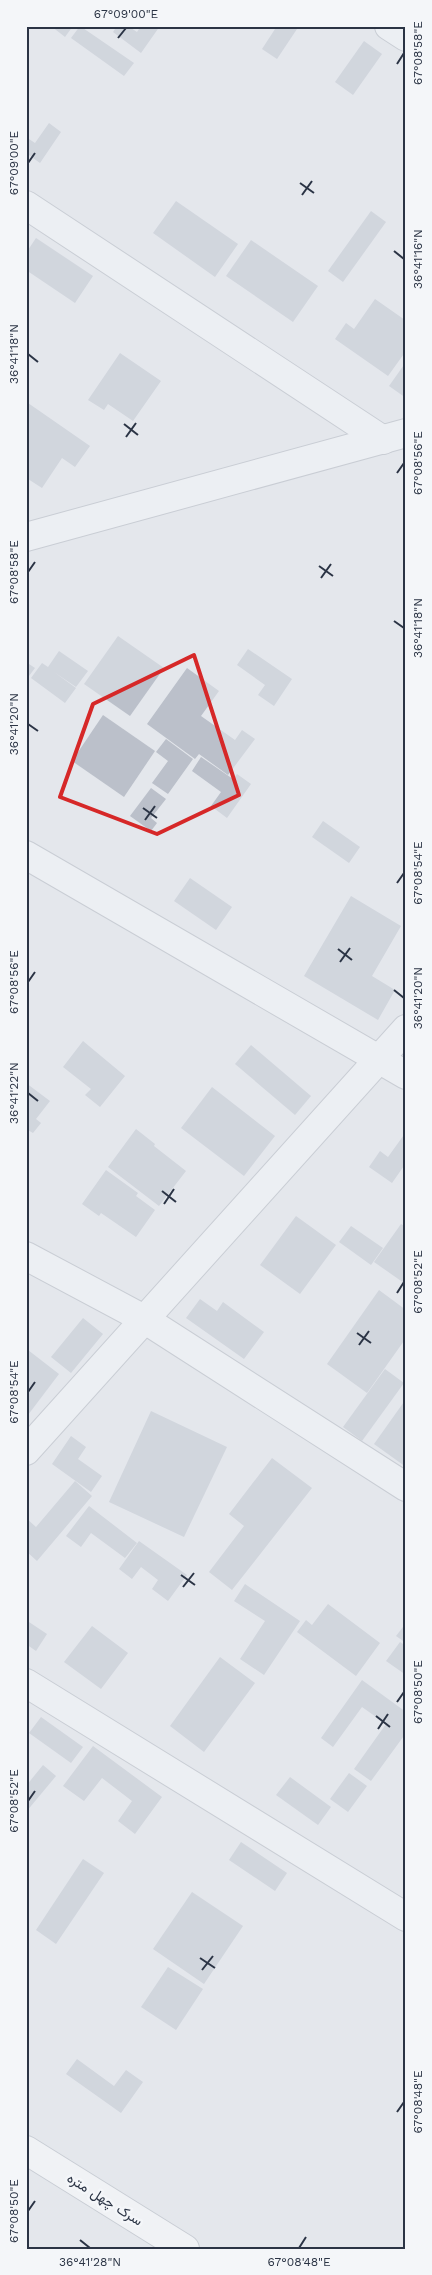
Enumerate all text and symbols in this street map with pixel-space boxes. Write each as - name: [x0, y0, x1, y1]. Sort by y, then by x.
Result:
- text: 67°09'00"E: [94, 7, 159, 21]
- text: 67°08'58"E: [411, 21, 425, 85]
- text: 67°09'00"E: [7, 130, 21, 195]
- text: 36°41'16"N: [411, 229, 425, 289]
- text: 36°41'18"N: [7, 324, 21, 384]
- text: 67°08'56"E: [411, 431, 425, 495]
- text: 67°08'58"E: [7, 540, 21, 604]
- text: 36°41'18"N: [411, 598, 425, 658]
- text: 36°41'20"N: [7, 693, 21, 755]
- text: 67°08'54"E: [411, 841, 425, 905]
- text: 67°08'56"E: [7, 950, 21, 1014]
- text: 36°41'20"N: [411, 967, 425, 1029]
- text: 36°41'22"N: [7, 1062, 21, 1124]
- text: 67°08'52"E: [411, 1250, 425, 1314]
- text: 67°08'54"E: [7, 1360, 21, 1424]
- text: 67°08'50"E: [411, 1660, 425, 1724]
- text: 67°08'52"E: [7, 1769, 21, 1833]
- text: 67°08'48"E: [411, 2070, 425, 2134]
- street label: سرک چهل متره: [63, 2169, 146, 2230]
- text: 67°08'50"E: [7, 2179, 21, 2243]
- text: 36°41'28"N: [59, 2255, 121, 2269]
- text: 67°08'48"E: [267, 2255, 331, 2269]

